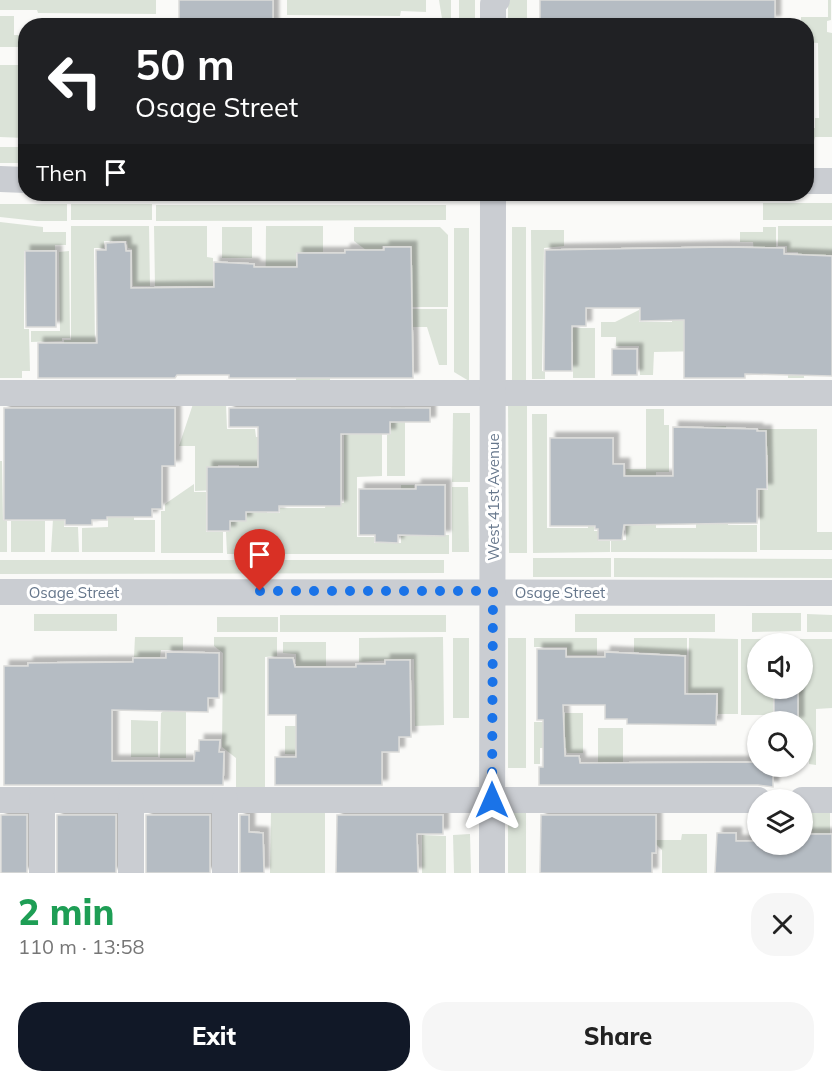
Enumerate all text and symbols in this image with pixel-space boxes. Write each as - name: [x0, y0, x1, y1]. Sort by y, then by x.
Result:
- text: 50 m: [135, 38, 235, 91]
- icon: left: [36, 42, 114, 120]
- text: Osage Street: [135, 90, 298, 124]
- icon: arrive: [99, 156, 132, 189]
- text: Then: [36, 159, 87, 187]
- street label: West 41st Avenue: [484, 433, 503, 561]
- pin: [234, 529, 285, 591]
- icon: arrive: [243, 538, 276, 571]
- street label: Osage Street: [29, 583, 119, 602]
- street label: Osage Street: [515, 583, 605, 602]
- map controls: [747, 633, 813, 855]
- button: sound: [747, 633, 813, 699]
- button: search: [747, 711, 813, 777]
- position arrow: [460, 768, 524, 832]
- button: layers: [747, 789, 813, 855]
- text: 2 min: [18, 889, 114, 934]
- button: close: [751, 893, 814, 956]
- text: 110 m · 13:58: [18, 934, 144, 959]
- button: Exit: [18, 1002, 410, 1071]
- button: Share: [422, 1002, 814, 1071]

